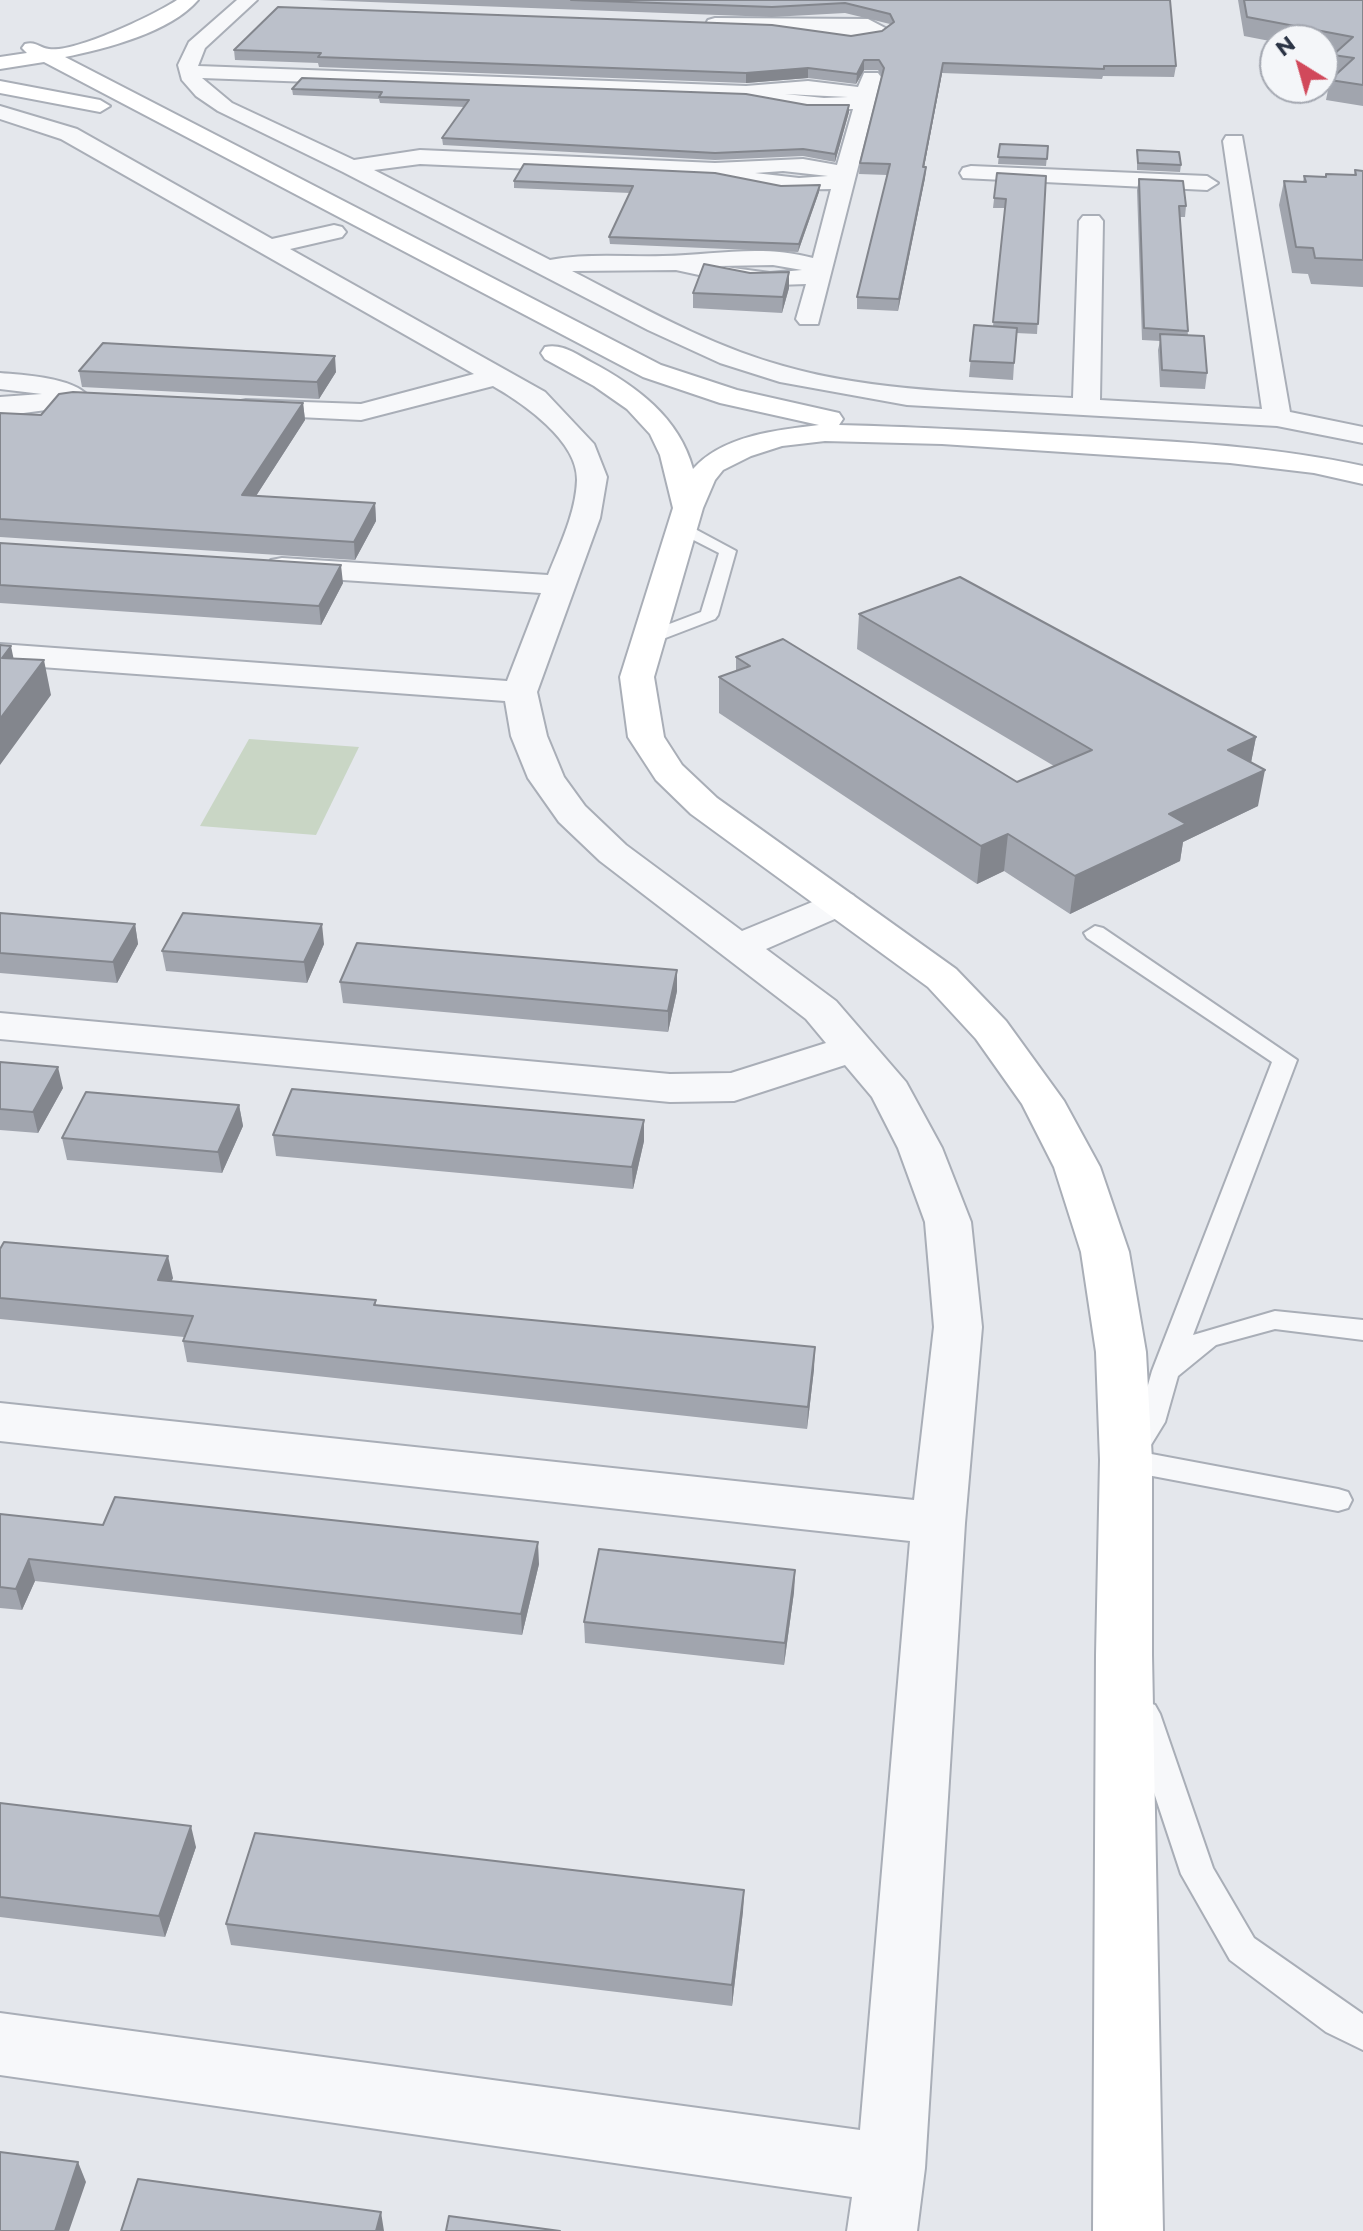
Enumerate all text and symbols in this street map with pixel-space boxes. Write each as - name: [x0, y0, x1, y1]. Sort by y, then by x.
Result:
- north arrow: [1259, 24, 1339, 104]
- text: N: [1270, 30, 1301, 62]

